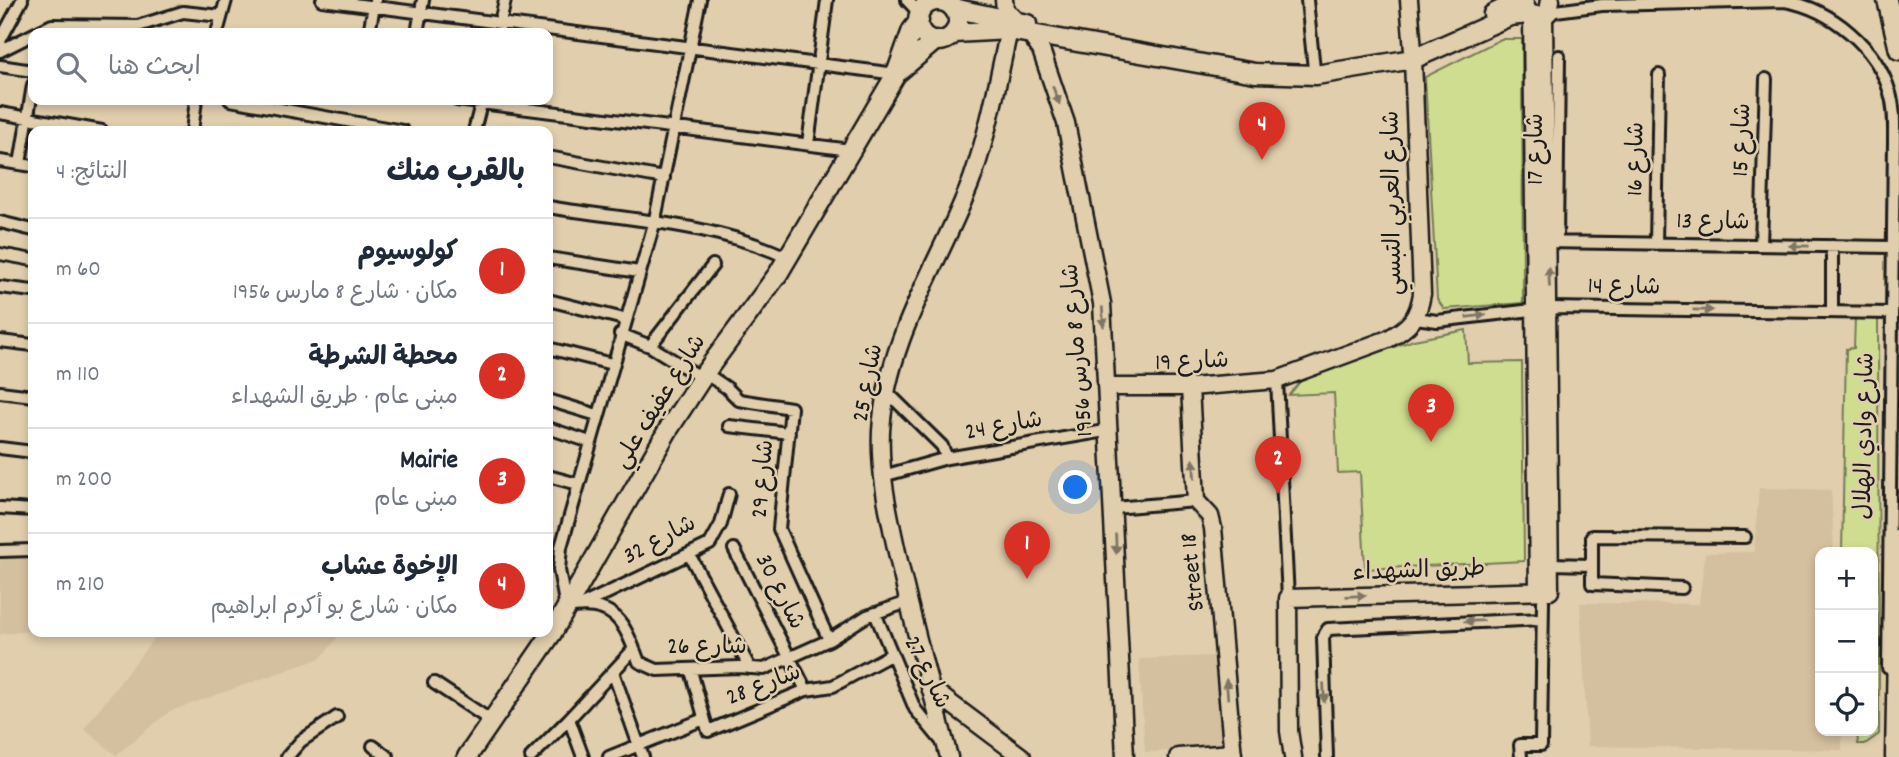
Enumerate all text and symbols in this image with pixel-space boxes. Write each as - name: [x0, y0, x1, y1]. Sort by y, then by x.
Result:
- search box: [28, 28, 553, 105]
- icon: search: [52, 48, 90, 86]
- text: ابحث هنا: [108, 50, 201, 87]
- one-way arrow: [1050, 85, 1061, 106]
- pin: 4: [1239, 102, 1285, 160]
- street label: شارع 15: [1725, 103, 1761, 177]
- street label: شارع العربي التبسي: [1375, 110, 1414, 296]
- street label: شارع 17: [1520, 113, 1554, 185]
- street label: شارع 16: [1619, 121, 1655, 197]
- text: بالقرب منك: [387, 153, 525, 196]
- text: النتائج: 4: [56, 157, 128, 190]
- street label: شارع 13: [1676, 205, 1750, 241]
- text: كولوسيوم: [357, 235, 458, 272]
- one-way arrow: [1788, 240, 1810, 251]
- text: 60 m: [56, 254, 101, 287]
- text: 1: [499, 254, 505, 287]
- street label: شارع 8 مارس 1956: [1054, 262, 1104, 438]
- one-way arrow: [1543, 266, 1554, 288]
- street label: شارع 14: [1587, 270, 1661, 306]
- text: مكان · شارع 8 مارس 1956: [233, 277, 458, 310]
- one-way arrow: [1692, 305, 1714, 316]
- one-way arrow: [1098, 306, 1109, 328]
- one-way arrow: [1466, 311, 1488, 322]
- street label: شارع عفيف علي: [606, 328, 717, 476]
- text: محطة الشرطة: [308, 340, 458, 377]
- street label: شارع 25: [845, 341, 893, 425]
- street label: شارع 19: [1155, 345, 1229, 381]
- street label: شارع وادي الهلال: [1848, 352, 1884, 520]
- text: 110 m: [56, 359, 100, 392]
- text: 2: [497, 359, 507, 392]
- text: مبنى عام · طريق الشهداء: [231, 382, 458, 415]
- pin: 3: [1408, 384, 1454, 442]
- street label: شارع 24: [963, 403, 1045, 451]
- pin: 2: [1255, 436, 1301, 494]
- street label: شارع 29: [744, 438, 784, 520]
- text: Mairie: [400, 443, 458, 480]
- one-way arrow: [1189, 457, 1200, 479]
- text: 200 m: [56, 464, 112, 497]
- text: 3: [497, 464, 507, 497]
- your location: [1058, 470, 1092, 504]
- text: مبنى عام: [374, 484, 458, 517]
- street label: شارع 32: [617, 508, 703, 574]
- pin: 1: [1004, 521, 1050, 579]
- street label: Street 18: [1173, 531, 1215, 613]
- one-way arrow: [1110, 533, 1121, 555]
- map controls: [1815, 547, 1878, 736]
- button: +: [1815, 547, 1878, 610]
- street label: شارع 30: [745, 548, 813, 636]
- text: الإخوة عشاب: [321, 550, 458, 587]
- street label: طريق الشهداء: [1352, 553, 1486, 591]
- text: 210 m: [56, 569, 105, 602]
- text: 4: [497, 569, 507, 602]
- one-way arrow: [1345, 591, 1367, 602]
- text: مكان · شارع بو أكرم ابراهيم: [211, 592, 458, 625]
- button: −: [1815, 610, 1878, 673]
- one-way arrow: [1463, 615, 1485, 627]
- street label: شارع 26: [667, 631, 747, 665]
- street label: شارع 27: [894, 631, 958, 715]
- street label: شارع 28: [722, 656, 806, 716]
- button: locate: [1815, 673, 1878, 736]
- one-way arrow: [1221, 678, 1232, 700]
- one-way arrow: [1319, 682, 1330, 704]

